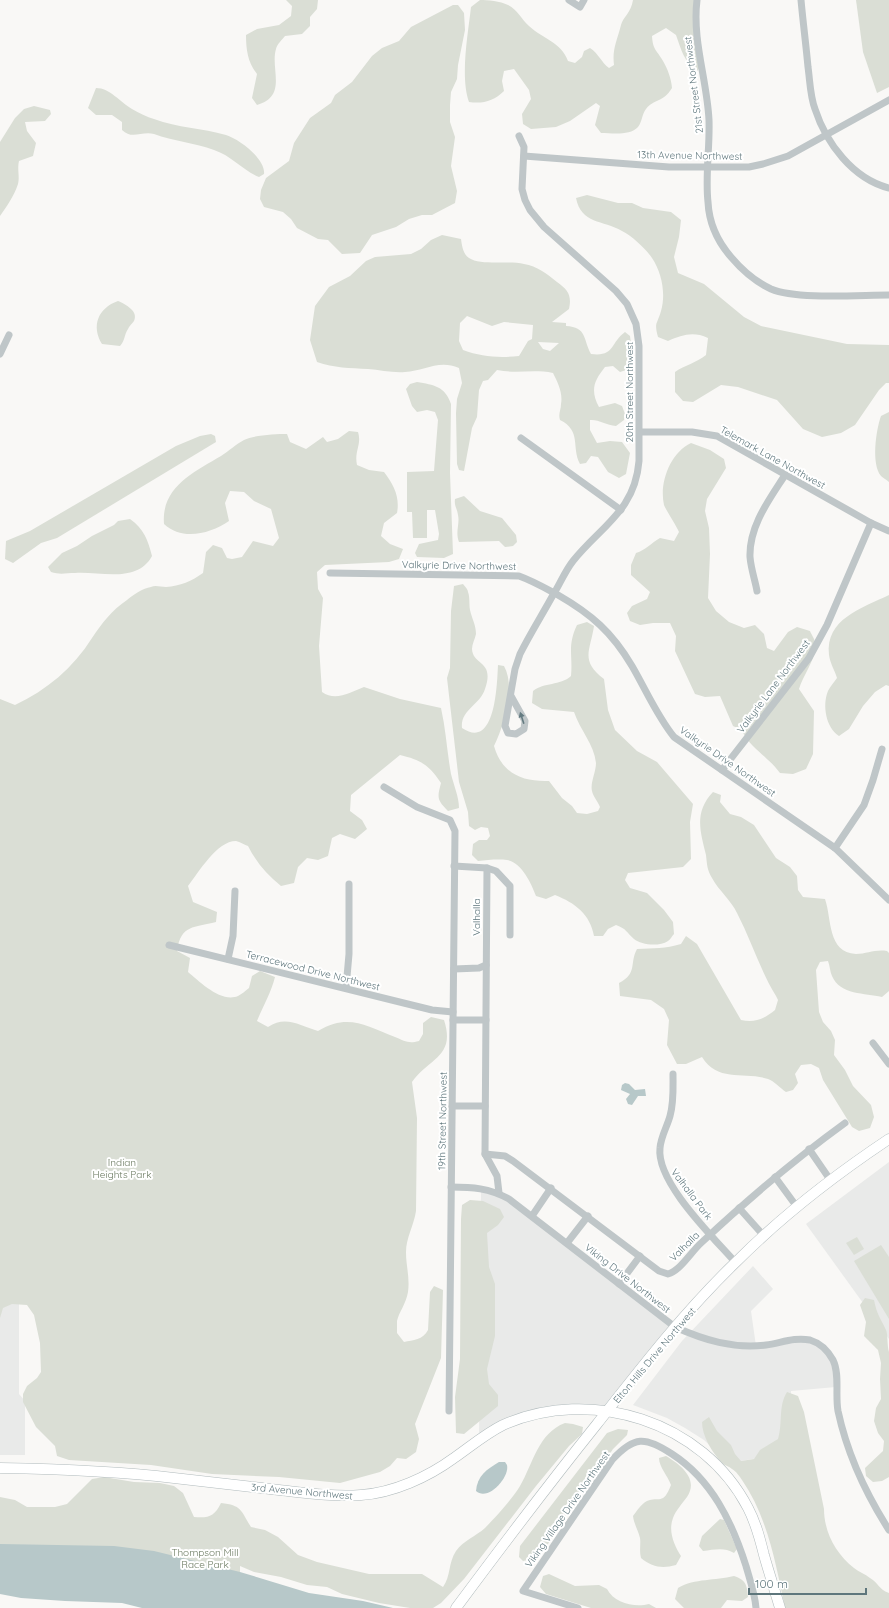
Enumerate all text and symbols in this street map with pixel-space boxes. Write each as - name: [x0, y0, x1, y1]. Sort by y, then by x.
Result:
- street label: 21st Street Northwest: [681, 35, 706, 134]
- street label: 13th Avenue Northwest: [637, 148, 743, 163]
- street label: 20th Street Northwest: [623, 341, 636, 442]
- street label: Telemark Lane Northwest: [718, 423, 828, 492]
- street label: Valkyrie Drive Northwest: [402, 558, 517, 573]
- street label: Valkyrie Lane Northwest: [734, 637, 813, 735]
- one-way arrow: [519, 712, 525, 724]
- street label: Valkyrie Drive Northwest: [677, 723, 779, 800]
- street label: Valhalla: [470, 898, 483, 936]
- street label: Terracewood Drive Northwest: [245, 948, 382, 994]
- street label: 19th Street Northwest: [435, 1071, 450, 1170]
- park label: Indian Heights Park: [92, 1156, 152, 1181]
- street label: Valhalla Park: [668, 1166, 715, 1223]
- street label: Valhalla: [667, 1229, 702, 1264]
- street label: Viking Drive Northwest: [582, 1241, 674, 1316]
- street label: Elton Hills Drive Northwest: [610, 1304, 699, 1406]
- street label: Viking Village Drive Northwest: [522, 1448, 613, 1570]
- street label: 3rd Avenue Northwest: [251, 1481, 354, 1502]
- park label: Thompson Mill Race Park: [171, 1546, 239, 1571]
- scale bar: [749, 1570, 866, 1596]
- text: 100 m: [755, 1576, 788, 1591]

